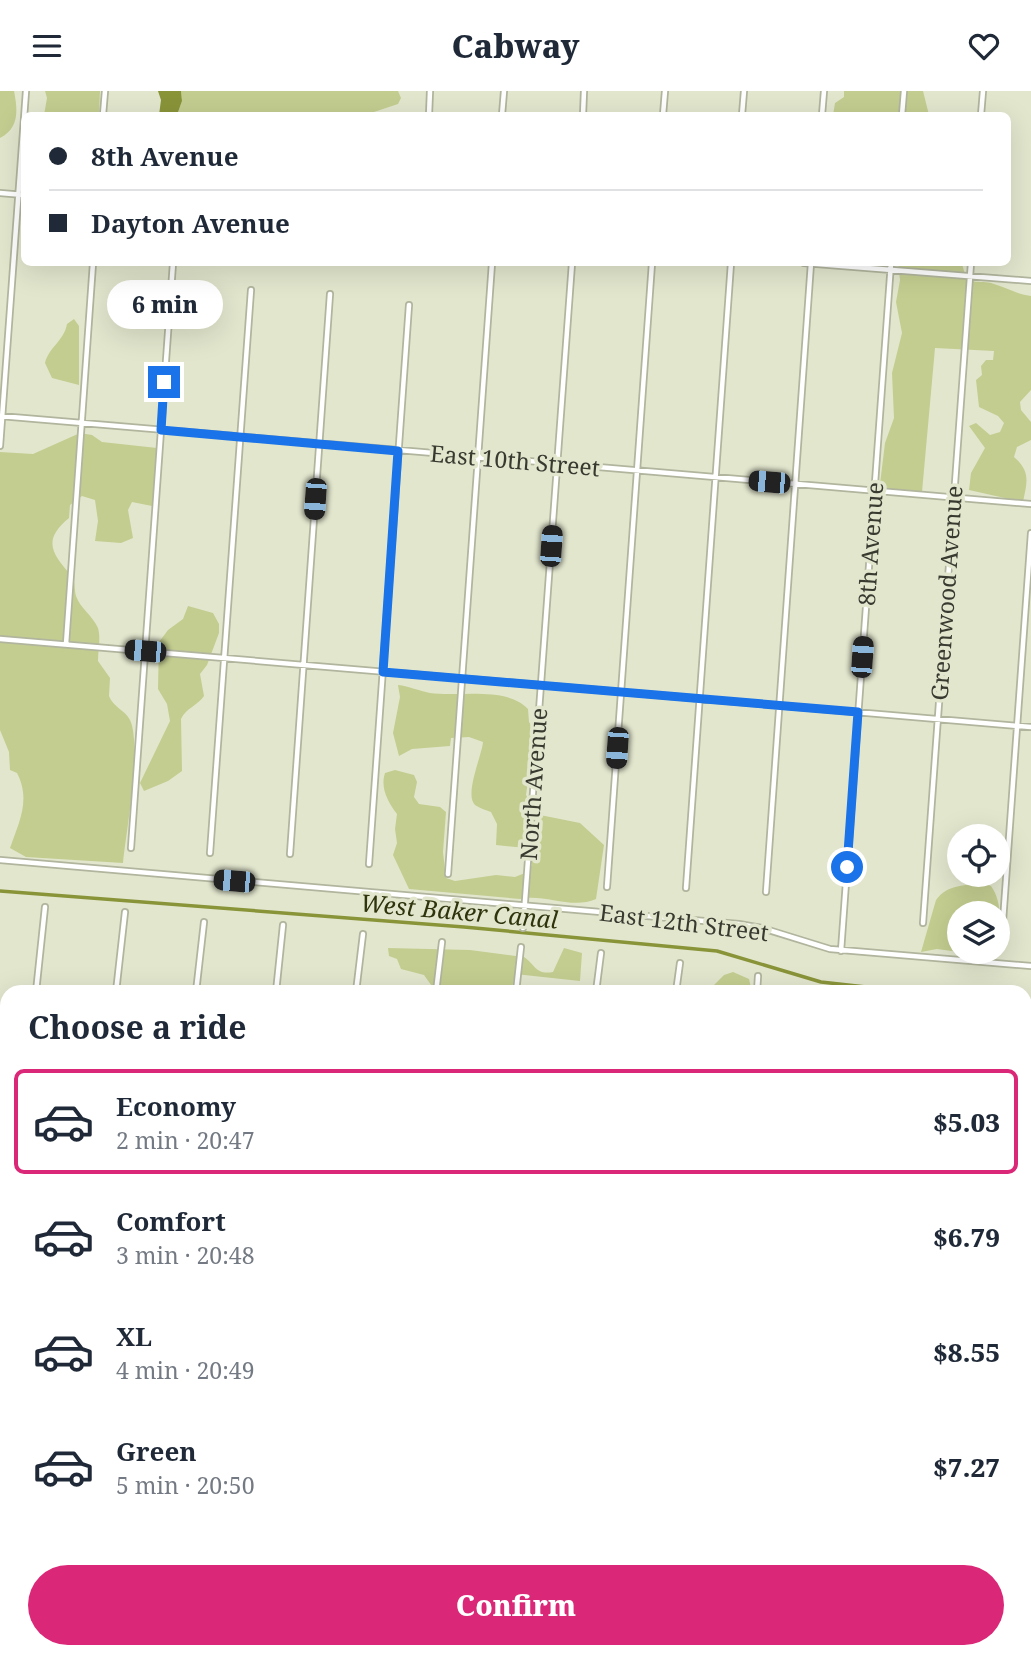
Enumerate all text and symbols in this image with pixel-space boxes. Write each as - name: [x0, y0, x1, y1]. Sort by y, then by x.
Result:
- text: Cabway: [452, 24, 579, 67]
- icon: menu: [28, 27, 66, 65]
- icon: heart: [965, 27, 1003, 65]
- text: 8th Avenue: [91, 138, 239, 174]
- text: Dayton Avenue: [91, 205, 290, 241]
- callout: 6 min: [106, 281, 222, 329]
- text: 6 min: [132, 288, 198, 320]
- route end: [148, 366, 180, 398]
- street label: East 10th Street: [429, 437, 601, 483]
- car: [748, 470, 791, 494]
- car: [304, 477, 327, 521]
- street label: 8th Avenue: [850, 481, 890, 607]
- street label: Greenwood Avenue: [923, 484, 969, 701]
- car: [540, 524, 563, 568]
- car: [851, 635, 874, 679]
- car: [124, 639, 167, 663]
- street label: North Avenue: [512, 707, 554, 861]
- car: [606, 726, 629, 770]
- map controls: [947, 824, 1010, 964]
- button: locate: [947, 824, 1010, 887]
- route start: [831, 851, 863, 883]
- car: [213, 869, 256, 893]
- water label: West Baker Canal: [359, 885, 560, 936]
- street label: East 12th Street: [598, 896, 771, 948]
- button: layers: [947, 901, 1010, 964]
- text: Choose a ride: [28, 1005, 247, 1048]
- text: Economy: [116, 1088, 236, 1124]
- icon: car: [32, 1090, 95, 1153]
- text: $5.03: [933, 1104, 1000, 1140]
- text: 2 min · 20:47: [116, 1124, 254, 1156]
- text: Comfort: [116, 1203, 226, 1239]
- icon: car: [32, 1205, 95, 1268]
- text: $6.79: [933, 1219, 1000, 1255]
- text: 3 min · 20:48: [116, 1239, 254, 1271]
- text: XL: [116, 1318, 152, 1354]
- icon: car: [32, 1320, 95, 1383]
- text: $8.55: [933, 1334, 1000, 1370]
- text: 4 min · 20:49: [116, 1354, 254, 1386]
- text: Green: [116, 1433, 197, 1469]
- icon: car: [32, 1435, 95, 1498]
- text: $7.27: [933, 1449, 1000, 1485]
- text: 5 min · 20:50: [116, 1469, 254, 1501]
- button: Confirm: [28, 1565, 1004, 1645]

